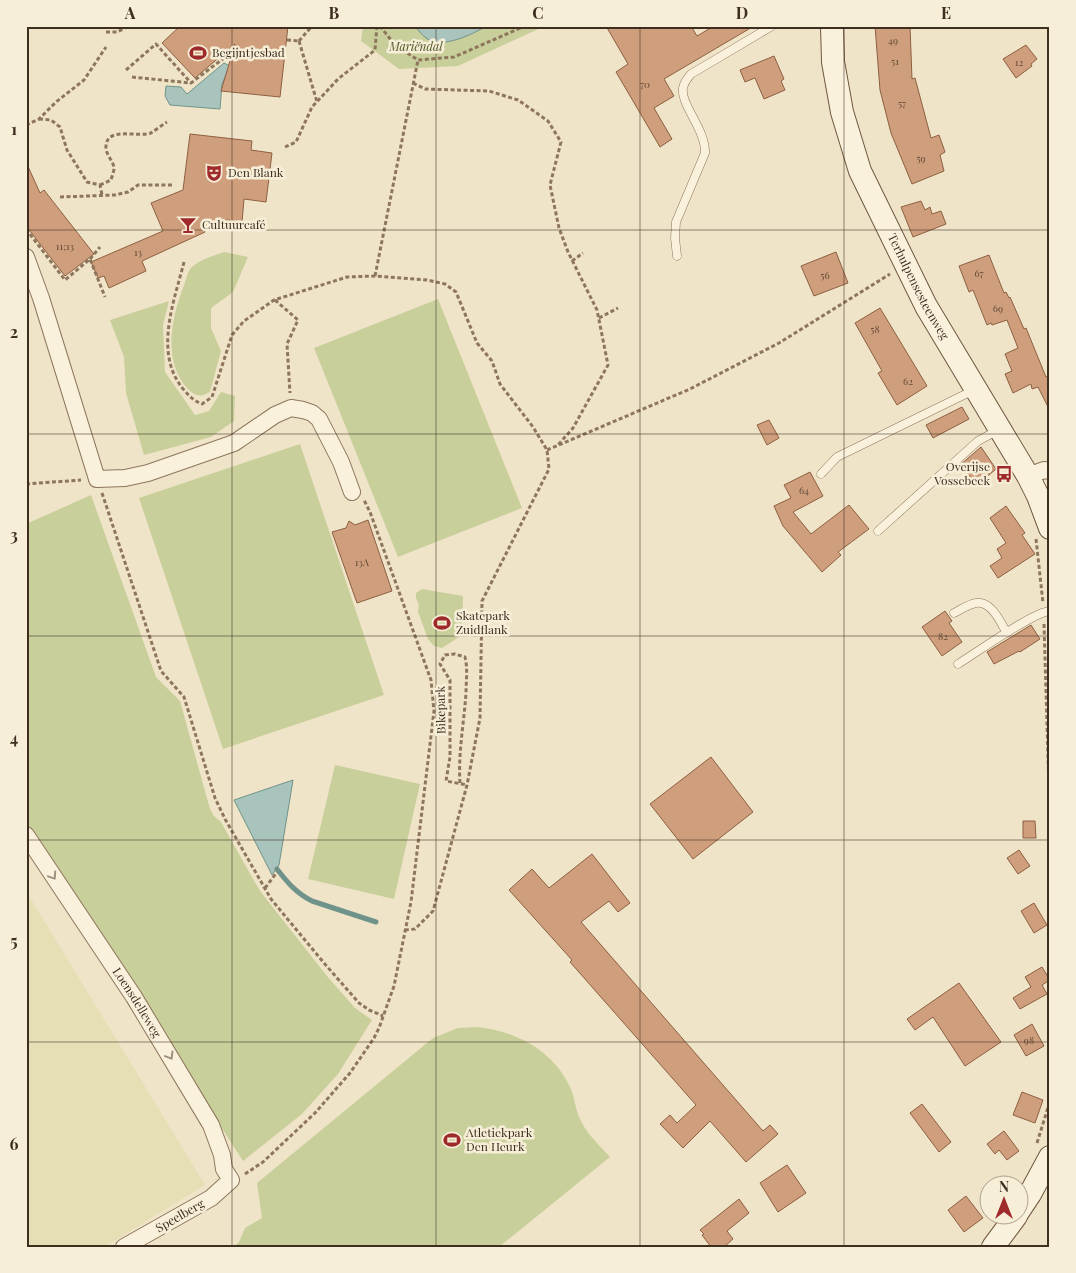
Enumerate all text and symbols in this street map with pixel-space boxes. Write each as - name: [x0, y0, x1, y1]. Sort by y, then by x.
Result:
- text: A: [124, 2, 136, 23]
- text: B: [329, 2, 340, 23]
- text: C: [532, 2, 544, 23]
- text: D: [736, 2, 748, 23]
- text: E: [941, 2, 951, 23]
- house number: 49: [888, 33, 898, 47]
- park label: Mariëndal: [388, 38, 443, 54]
- sports icon: Begijntjesbad: [188, 43, 208, 63]
- place label: Begijntjesbad: [212, 44, 285, 60]
- house number: 51: [891, 54, 899, 68]
- house number: 12: [1015, 55, 1023, 69]
- house number: 70: [640, 77, 650, 91]
- house number: 57: [898, 96, 906, 110]
- text: 1: [11, 118, 17, 139]
- house number: 59: [916, 151, 926, 165]
- theatre icon: Den Blank: [204, 163, 224, 183]
- place label: Den Blank: [228, 164, 284, 180]
- bar icon: Cultuurcafé: [178, 215, 198, 235]
- place label: Cultuurcafé: [202, 216, 266, 232]
- street label: Terhulpensesteenweg: [885, 231, 954, 343]
- house number: 11;13: [56, 239, 75, 253]
- house number: 13: [134, 245, 143, 259]
- house number: 67: [974, 266, 984, 280]
- house number: 56: [820, 268, 830, 282]
- house number: 69: [993, 301, 1003, 315]
- text: 2: [10, 321, 18, 342]
- house number: 58: [870, 322, 880, 336]
- house number: 62: [903, 374, 913, 388]
- place label: Overijse Vossebeek: [933, 458, 990, 488]
- bus stop icon: Overijse Vossebeek: [994, 464, 1014, 484]
- house number: 64: [799, 483, 809, 497]
- text: 3: [10, 524, 18, 545]
- house number: 13A: [355, 555, 370, 569]
- place label: Skatepark Zuidflank: [456, 607, 510, 637]
- sports icon: Skatepark Zuidflank: [432, 613, 452, 633]
- house number: 82: [938, 629, 948, 643]
- street label: Bikepark: [432, 686, 448, 734]
- text: 4: [10, 727, 18, 748]
- one-way arrow: [47, 870, 56, 879]
- text: 5: [10, 930, 18, 951]
- street label: Loensdelleweg: [110, 964, 166, 1041]
- house number: 98: [1024, 1033, 1034, 1047]
- one-way arrow: [163, 1051, 173, 1060]
- place label: Atletiekpark Den Heurk: [465, 1124, 533, 1154]
- sports icon: Atletiekpark Den Heurk: [442, 1130, 462, 1150]
- text: 6: [10, 1133, 19, 1154]
- north arrow: [978, 1176, 1028, 1226]
- text: N: [999, 1177, 1009, 1196]
- street label: Speelberg: [152, 1194, 207, 1235]

